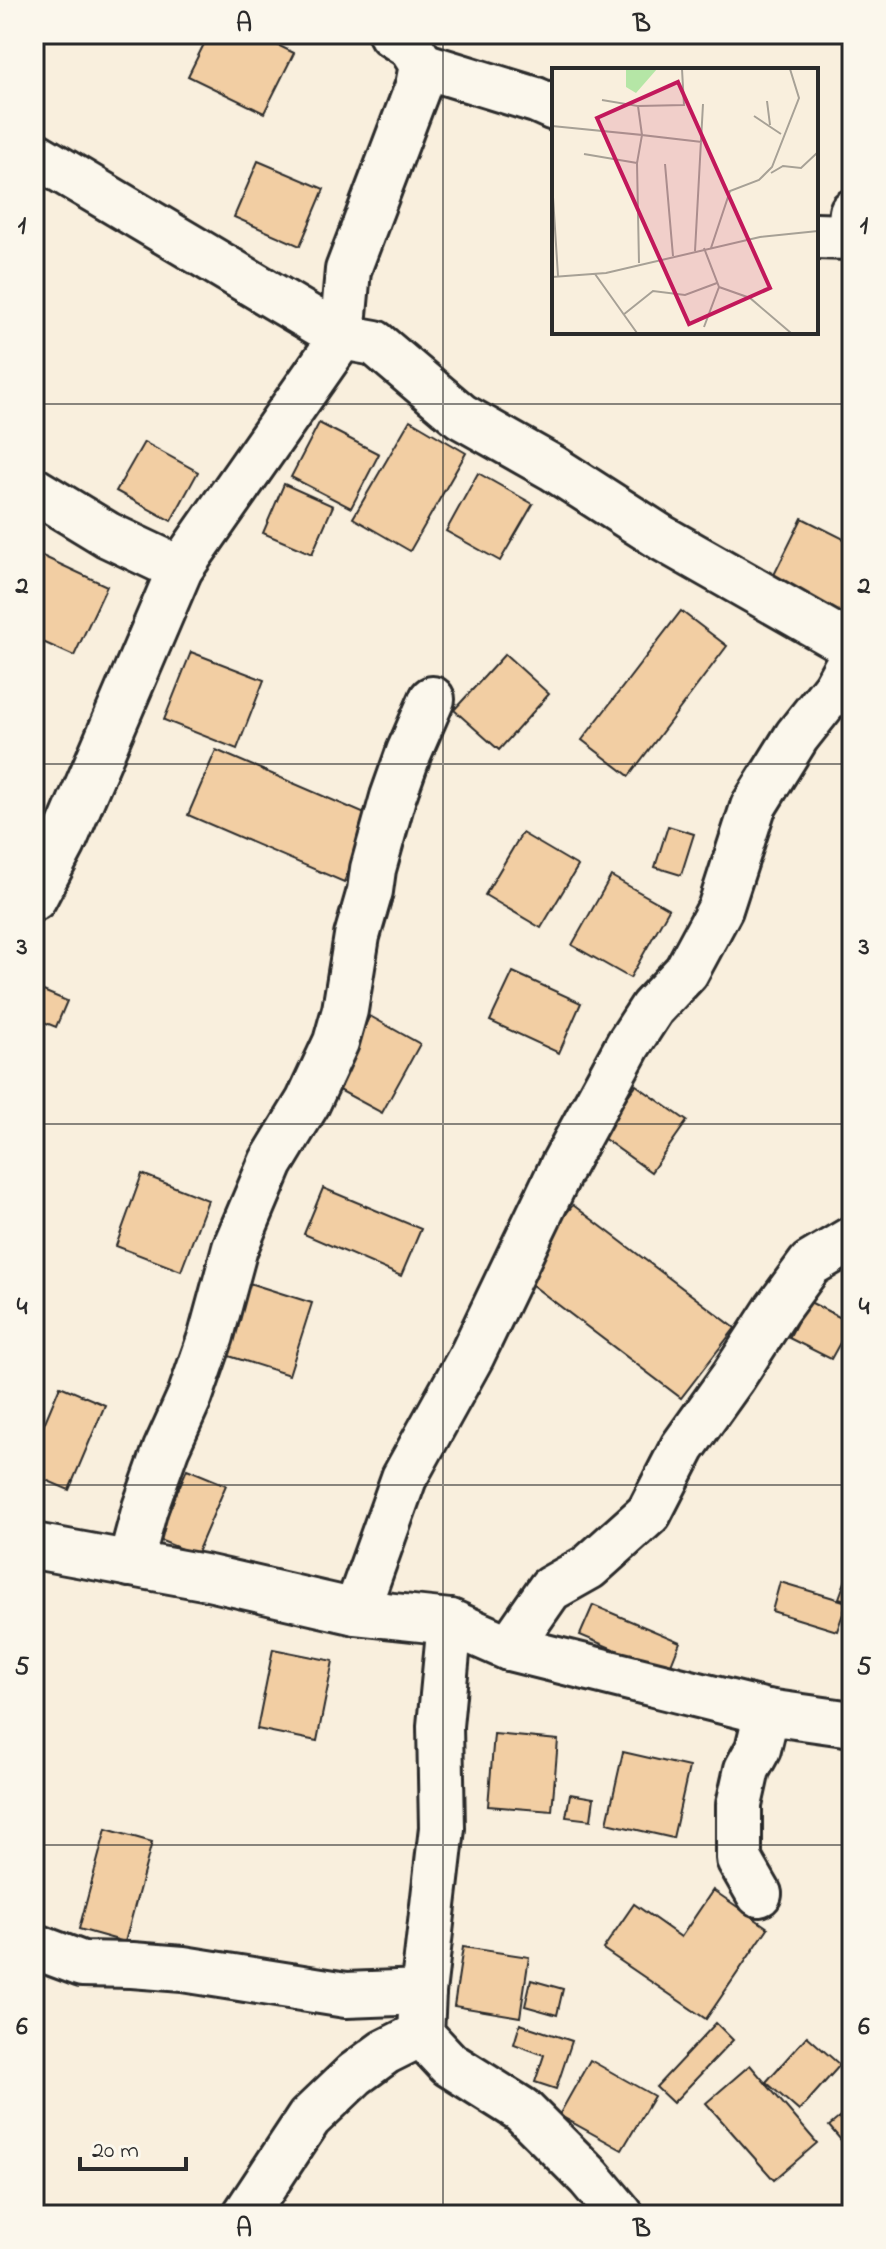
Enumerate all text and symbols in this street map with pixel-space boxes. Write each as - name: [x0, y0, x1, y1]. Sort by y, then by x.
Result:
- text: A: [236, 6, 252, 44]
- text: B: [632, 6, 651, 44]
- inset map: [552, 68, 818, 334]
- text: 1: [18, 208, 27, 246]
- text: 1: [860, 208, 869, 246]
- text: 2: [15, 568, 29, 606]
- text: 2: [857, 568, 871, 606]
- text: 3: [16, 929, 28, 967]
- text: 3: [858, 929, 870, 967]
- text: 4: [17, 1289, 28, 1327]
- text: 4: [859, 1289, 870, 1327]
- text: 5: [15, 1649, 30, 1687]
- text: 5: [857, 1649, 872, 1687]
- text: 6: [16, 2009, 28, 2047]
- text: 6: [858, 2009, 870, 2047]
- scale bar: [80, 2121, 186, 2171]
- text: 20 m: [92, 2134, 139, 2169]
- text: A: [236, 2211, 252, 2249]
- text: B: [632, 2211, 651, 2249]

